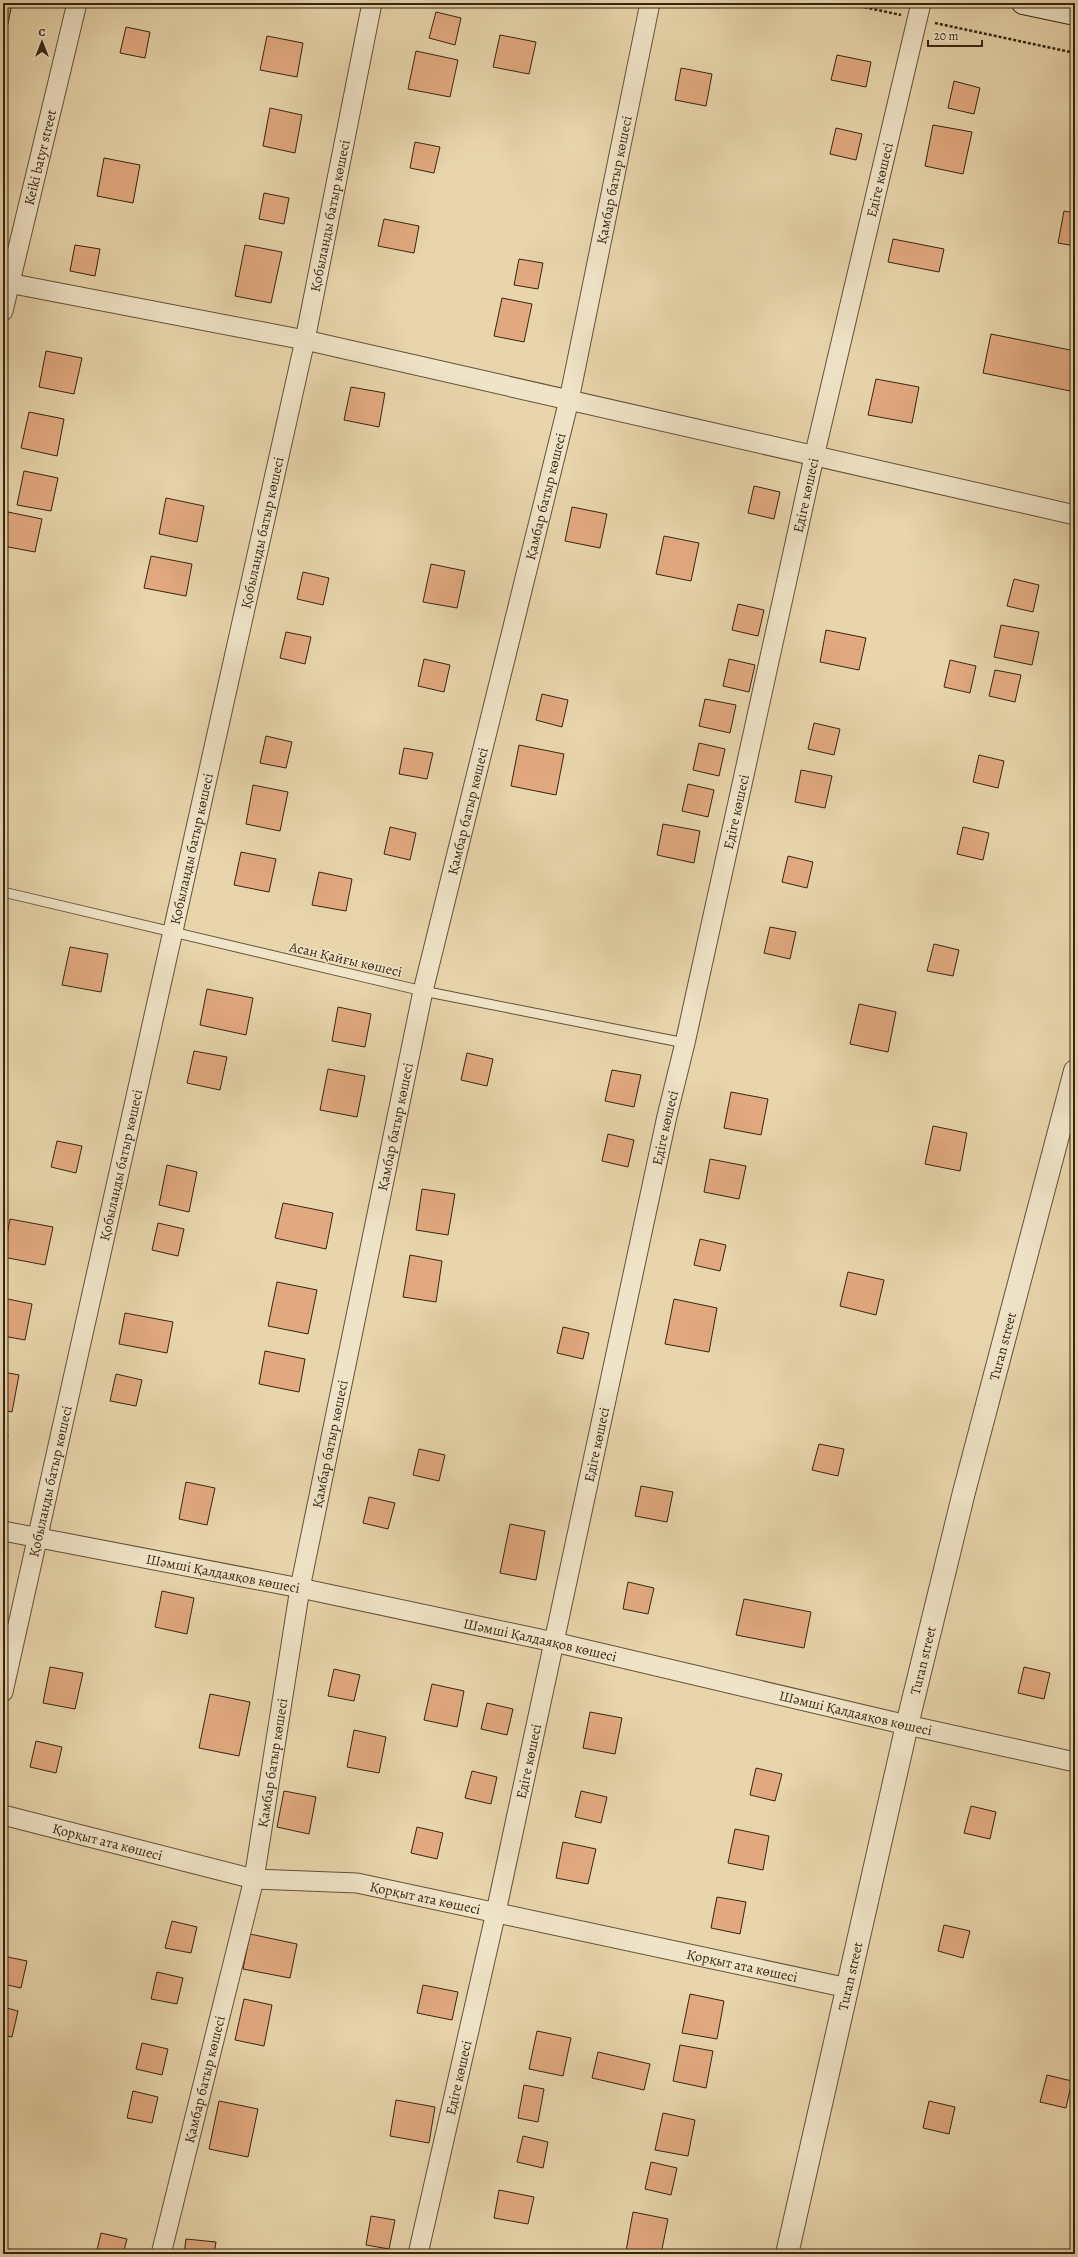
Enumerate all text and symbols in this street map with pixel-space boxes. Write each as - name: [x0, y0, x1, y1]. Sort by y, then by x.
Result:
- north arrow: [22, 22, 62, 62]
- scale bar: [928, 22, 982, 48]
- text: С: [39, 25, 46, 40]
- text: 20 m: [934, 28, 958, 44]
- street label: Keiki batyr street: [20, 107, 61, 207]
- street label: Қамбар батыр көшесі: [592, 114, 637, 246]
- street label: Қобыланды батыр көшесі: [306, 138, 355, 294]
- street label: Едіге көшесі: [862, 141, 898, 219]
- street label: Қамбар батыр көшесі: [521, 431, 571, 562]
- street label: Қобыланды батыр көшесі: [236, 455, 289, 610]
- street label: Едіге көшесі: [789, 456, 824, 535]
- street label: Қамбар батыр көшесі: [443, 745, 493, 877]
- street label: Қобыланды батыр көшесі: [166, 771, 218, 926]
- street label: Едіге көшесі: [719, 773, 754, 851]
- street label: Асан Қайғы көшесі: [287, 937, 404, 982]
- street label: Қамбар батыр көшесі: [373, 1061, 418, 1193]
- street label: Қобыланды батыр көшесі: [95, 1088, 147, 1243]
- street label: Едіге көшесі: [648, 1088, 683, 1167]
- street label: Turan street: [985, 1310, 1021, 1383]
- street label: Қамбар батыр көшесі: [308, 1378, 353, 1510]
- street label: Қобыланды батыр көшесі: [24, 1404, 77, 1559]
- street label: Едіге көшесі: [580, 1405, 614, 1484]
- street label: Шәмші Қалдаяқов көшесі: [144, 1550, 302, 1598]
- street label: Шәмші Қалдаяқов көшесі: [462, 1614, 619, 1666]
- street label: Turan street: [906, 1624, 941, 1697]
- street label: Шәмші Қалдаяқов көшесі: [777, 1686, 934, 1740]
- street label: Қамбар батыр көшесі: [253, 1697, 292, 1829]
- street label: Едіге көшесі: [512, 1722, 546, 1801]
- street label: Қорқыт ата көшесі: [51, 1819, 165, 1865]
- street label: Қорқыт ата көшесі: [368, 1877, 482, 1919]
- street label: Turan street: [834, 1940, 868, 2012]
- street label: Қорқыт ата көшесі: [685, 1945, 799, 1987]
- street label: Қамбар батыр көшесі: [180, 2014, 230, 2145]
- street label: Едіге көшесі: [441, 2038, 476, 2117]

